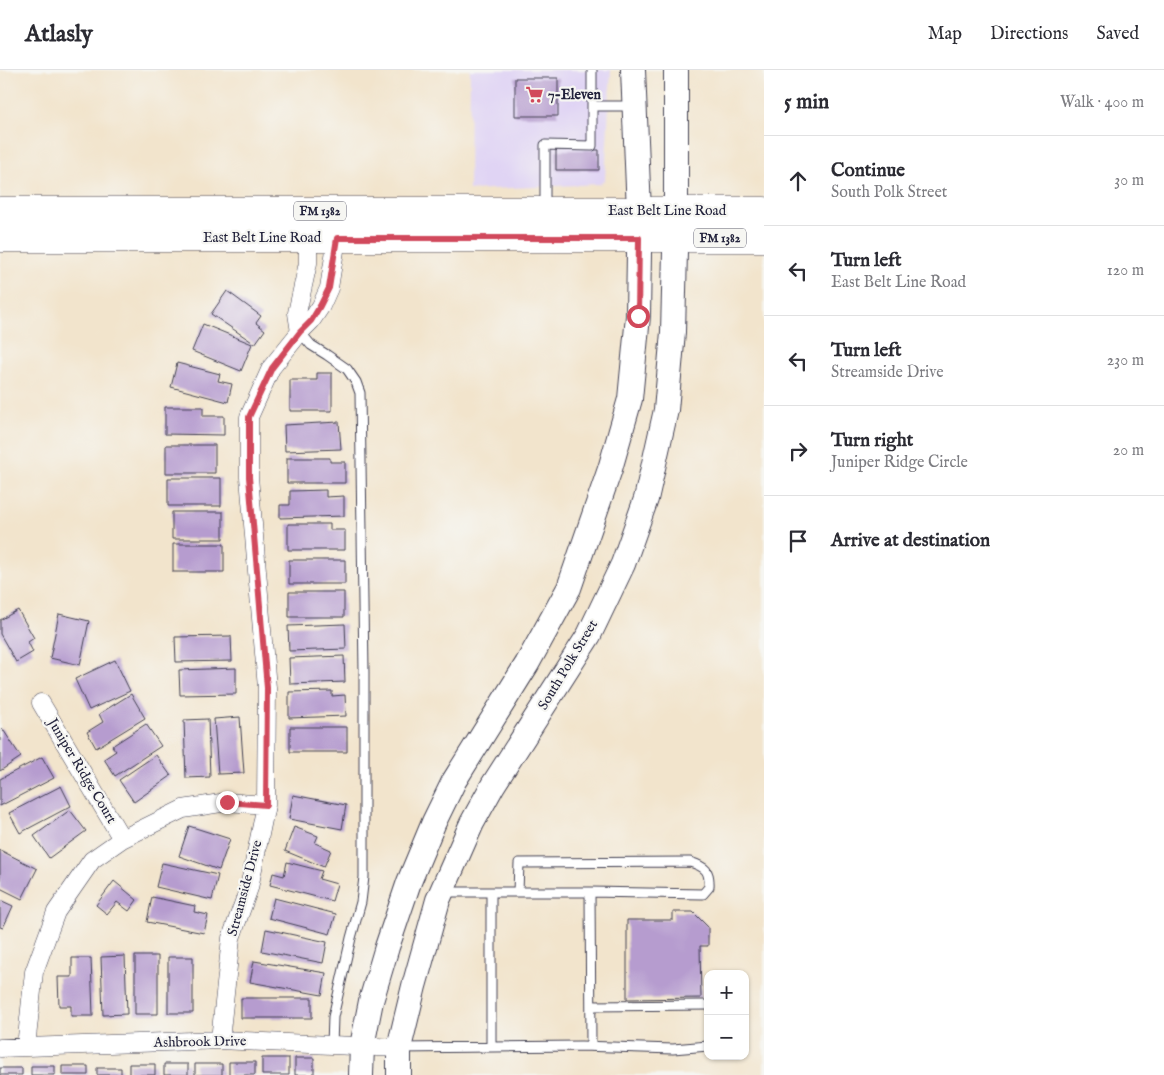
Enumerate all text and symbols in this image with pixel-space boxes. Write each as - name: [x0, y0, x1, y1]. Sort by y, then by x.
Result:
- text: Atlasly: [25, 19, 93, 50]
- text: Map: [928, 23, 962, 46]
- text: Directions: [990, 23, 1068, 46]
- text: Saved: [1096, 23, 1139, 46]
- supermarket icon: 7-Eleven: [524, 85, 544, 105]
- place label: 7-Eleven: [548, 86, 602, 104]
- text: 5 min: [784, 89, 829, 116]
- text: Walk · 400 m: [1060, 93, 1144, 113]
- text: Continue: [831, 159, 905, 183]
- icon: ahead: [784, 167, 812, 195]
- text: 30 m: [1114, 171, 1144, 191]
- text: South Polk Street: [831, 183, 947, 203]
- road number: FM 1382: [294, 202, 346, 220]
- street label: East Belt Line Road: [608, 202, 727, 220]
- road number: FM 1382: [694, 228, 746, 248]
- street label: East Belt Line Road: [203, 229, 322, 247]
- text: Turn left: [831, 249, 902, 273]
- icon: left: [784, 257, 812, 285]
- text: 120 m: [1107, 261, 1144, 281]
- text: East Belt Line Road: [831, 273, 966, 293]
- route start: [627, 305, 650, 328]
- text: Turn left: [831, 339, 902, 363]
- icon: left: [784, 347, 812, 375]
- text: 230 m: [1107, 351, 1144, 371]
- text: Streamside Drive: [831, 363, 944, 383]
- text: Turn right: [831, 429, 913, 453]
- icon: right: [784, 437, 812, 465]
- text: 20 m: [1113, 441, 1144, 461]
- text: Juniper Ridge Circle: [831, 453, 968, 473]
- icon: arrive: [784, 527, 812, 555]
- text: Arrive at destination: [831, 529, 990, 553]
- street label: South Polk Street: [534, 617, 602, 713]
- street label: Juniper Ridge Court: [42, 713, 121, 827]
- route end: [216, 791, 239, 814]
- street label: Streamside Drive: [224, 838, 267, 938]
- map controls: [704, 970, 749, 1060]
- button: +: [704, 970, 749, 1015]
- button: −: [704, 1015, 749, 1060]
- street label: Ashbrook Drive: [153, 1032, 247, 1052]

